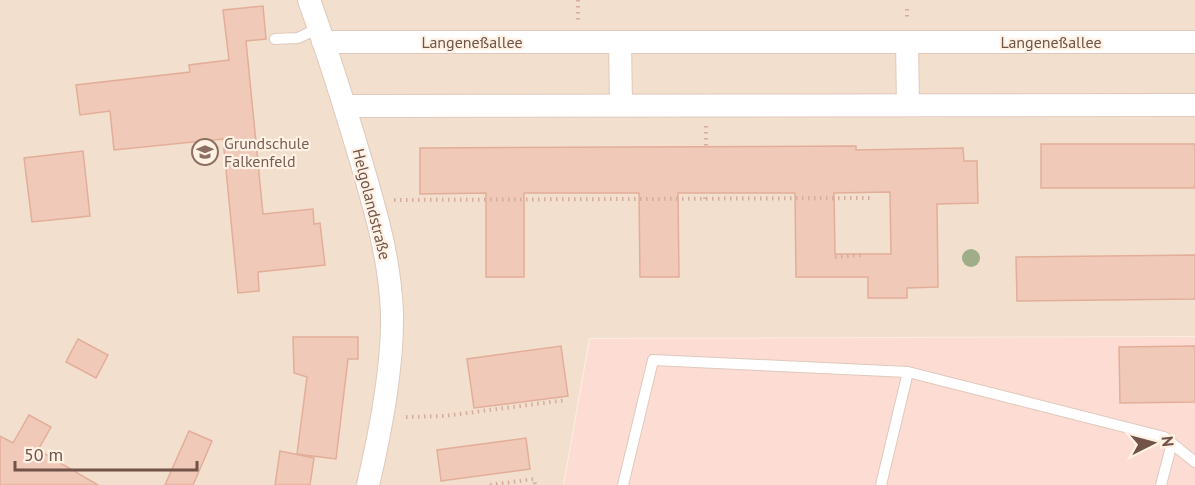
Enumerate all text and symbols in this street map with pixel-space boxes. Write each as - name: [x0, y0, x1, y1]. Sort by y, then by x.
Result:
- street label: Langeneßallee: [421, 32, 523, 52]
- street label: Langeneßallee: [1000, 32, 1102, 52]
- place label: Grundschule Falkenfeld: [224, 133, 309, 171]
- school or university icon: Grundschule Falkenfeld: [190, 137, 220, 167]
- street label: Helgolandstraße: [349, 146, 395, 262]
- north arrow: [1123, 413, 1183, 473]
- scale bar: [15, 434, 196, 472]
- text: N: [1157, 435, 1178, 448]
- text: 50 m: [24, 443, 63, 466]

